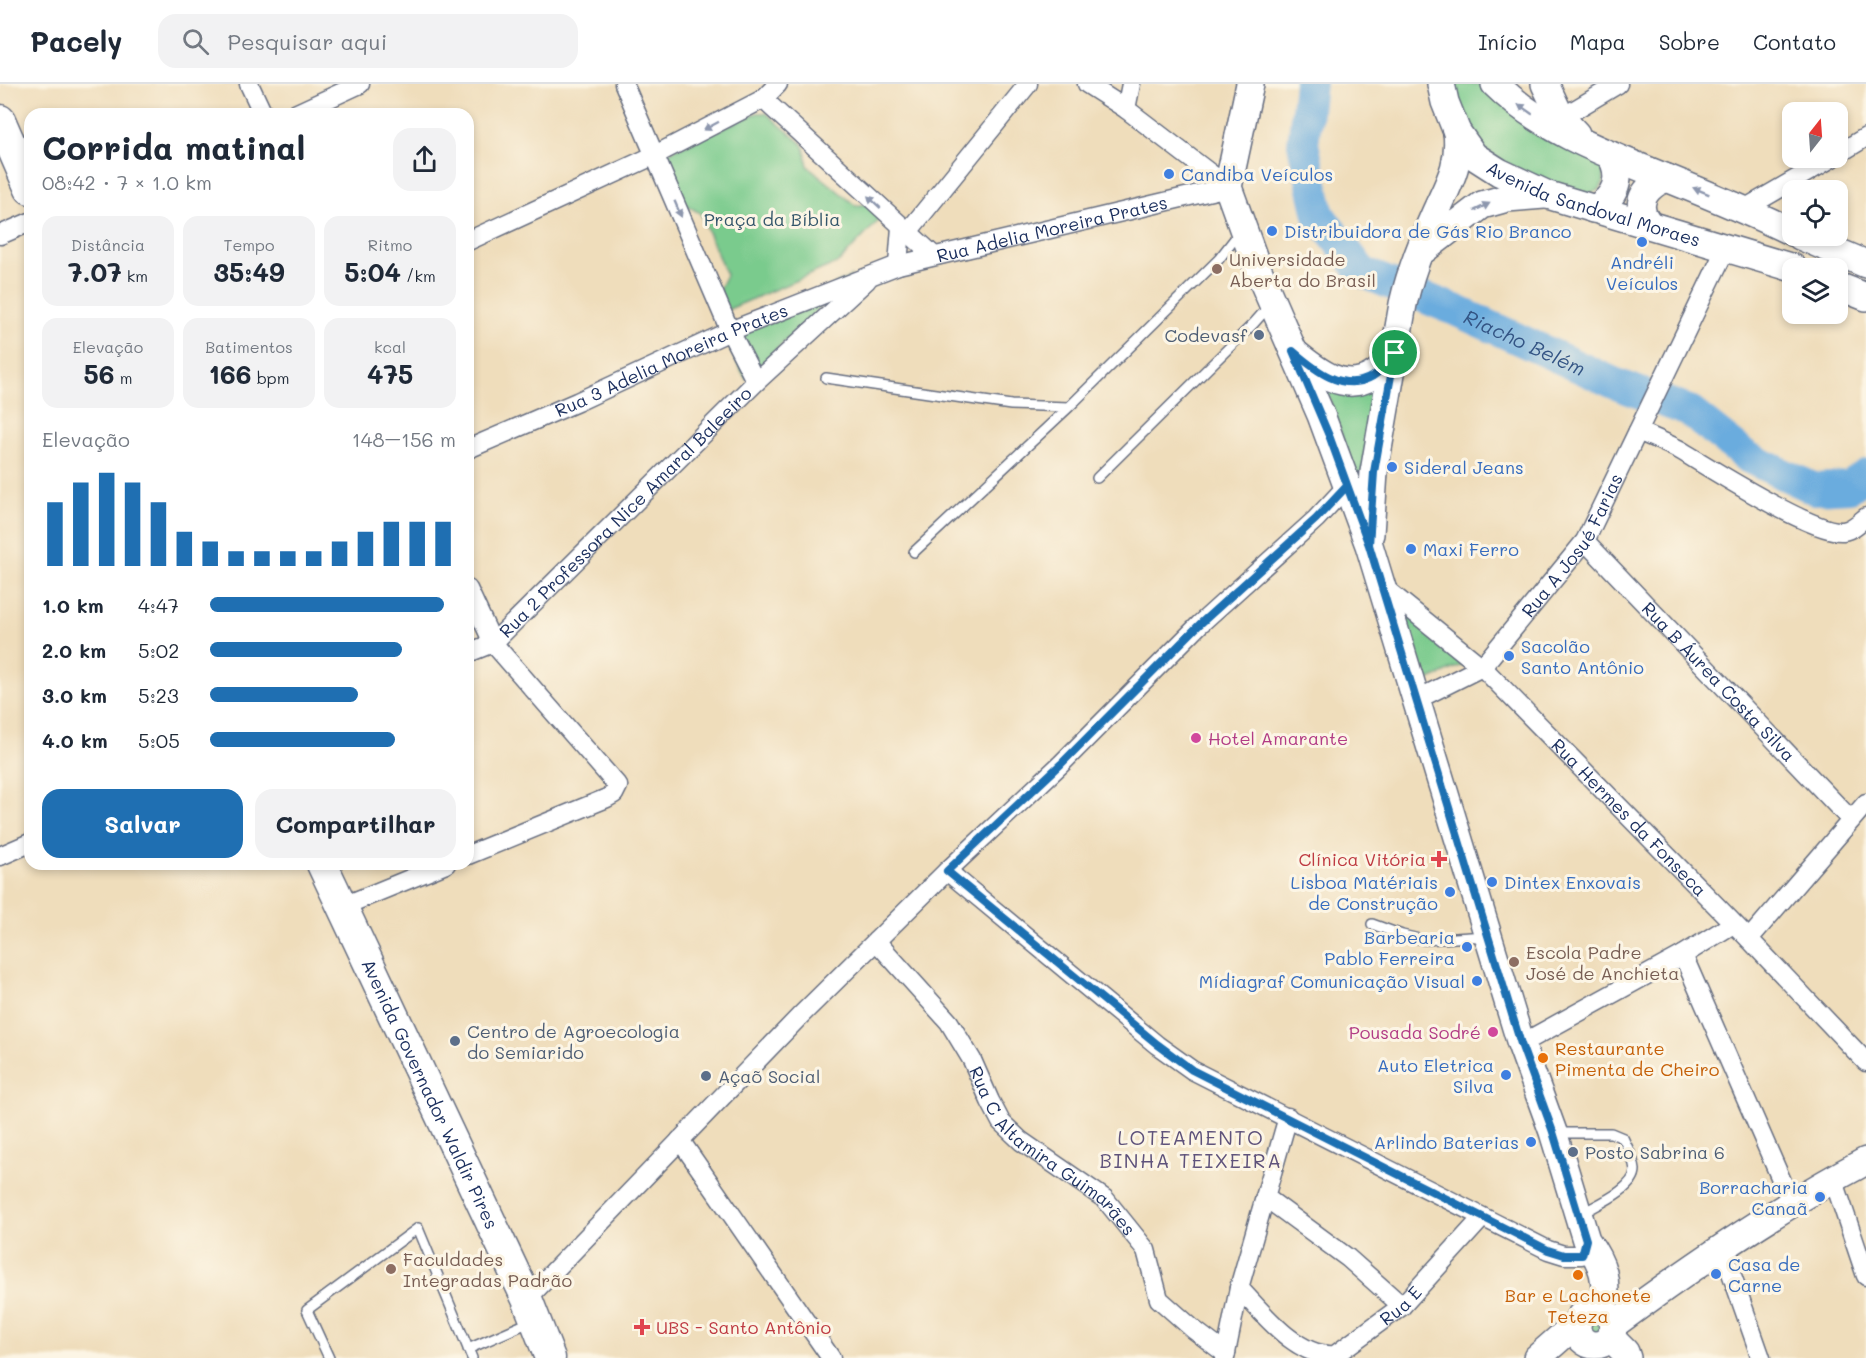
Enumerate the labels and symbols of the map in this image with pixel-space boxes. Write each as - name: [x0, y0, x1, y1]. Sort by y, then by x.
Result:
- north arrow: [1782, 102, 1848, 168]
- one-way arrow: [1517, 103, 1533, 115]
- one-way arrow: [703, 121, 720, 131]
- street label: Avenida Sandoval Moraes: [1482, 155, 1703, 252]
- place label: Candiba Veículos: [1181, 162, 1333, 186]
- marker: Candiba Veículos: [1162, 167, 1176, 181]
- one-way arrow: [1691, 186, 1709, 196]
- street label: Rua Adelia Moreira Prates: [934, 190, 1170, 267]
- one-way arrow: [867, 195, 882, 209]
- one-way arrow: [674, 200, 683, 218]
- one-way arrow: [1474, 202, 1491, 211]
- park label: Praça da Bíblia: [704, 207, 840, 231]
- place label: Distribuidora de Gás Rio Branco: [1284, 219, 1572, 243]
- marker: Distribuidora de Gás Rio Branco: [1265, 224, 1279, 238]
- marker: Andréli Veículos: [1635, 235, 1649, 249]
- place label: Universidade Aberta do Brasil: [1229, 247, 1376, 292]
- place label: Andréli Veículos: [1606, 250, 1678, 295]
- marker: Universidade Aberta do Brasil: [1210, 262, 1224, 276]
- street label: Rua 3 Adelia Moreira Prates: [551, 298, 791, 422]
- water label: Riacho Belém: [1460, 303, 1590, 381]
- place label: Codevasf: [1164, 323, 1248, 347]
- pin: [1369, 327, 1420, 378]
- marker: Codevasf: [1252, 328, 1266, 342]
- street label: Rua 2 Professora Nice Amaral Baleeiro: [494, 381, 757, 643]
- place label: Sideral Jeans: [1404, 455, 1524, 479]
- marker: Sideral Jeans: [1385, 460, 1399, 474]
- street label: Rua A Josué Farias: [1516, 469, 1628, 622]
- place label: Maxi Ferro: [1423, 537, 1519, 561]
- marker: Maxi Ferro: [1404, 542, 1418, 556]
- street label: Rua B Áurea Costa Silva: [1637, 596, 1801, 767]
- place label: Sacolão Santo Antônio: [1521, 634, 1644, 679]
- marker: Sacolão Santo Antônio: [1502, 649, 1516, 663]
- place label: Hotel Amarante: [1208, 726, 1348, 750]
- marker: Hotel Amarante: [1189, 731, 1203, 745]
- street label: Rua Hermes da Fonseca: [1546, 733, 1712, 901]
- place label: Clínica Vitória: [1299, 847, 1426, 871]
- marker: Clínica Vitória: [1430, 850, 1448, 868]
- place label: Lisboa Matériais de Construção: [1291, 870, 1438, 915]
- place label: Dintex Enxovais: [1504, 870, 1641, 894]
- marker: Dintex Enxovais: [1485, 875, 1499, 889]
- marker: Lisboa Matériais de Construção: [1443, 885, 1457, 899]
- place label: Barbearia Pablo Ferreira: [1324, 925, 1455, 970]
- marker: Barbearia Pablo Ferreira: [1460, 940, 1474, 954]
- place label: Escola Padre José de Anchieta: [1526, 940, 1679, 985]
- street label: Avenida Governador Waldir Pires: [356, 955, 504, 1233]
- marker: Escola Padre José de Anchieta: [1507, 955, 1521, 969]
- place label: Mídiagraf Comunicação Visual: [1199, 969, 1465, 993]
- marker: Mídiagraf Comunicação Visual: [1470, 974, 1484, 988]
- place label: Centro de Agroecologia do Semiarido: [467, 1019, 680, 1064]
- place label: Pousada Sodré: [1349, 1020, 1481, 1044]
- marker: Pousada Sodré: [1486, 1025, 1500, 1039]
- marker: Centro de Agroecologia do Semiarido: [448, 1034, 462, 1048]
- place label: Restaurante Pimenta de Cheiro: [1555, 1036, 1720, 1081]
- marker: Restaurante Pimenta de Cheiro: [1536, 1051, 1550, 1065]
- place label: Auto Eletrica Silva: [1377, 1053, 1494, 1098]
- street label: Rua C Altamira Guimarães: [964, 1062, 1141, 1240]
- place label: Açaõ Social: [718, 1064, 821, 1088]
- marker: Auto Eletrica Silva: [1499, 1068, 1513, 1082]
- marker: Açaõ Social: [699, 1069, 713, 1083]
- district label: LOTEAMENTO BINHA TEIXEIRA: [1100, 1124, 1282, 1173]
- place label: Arlindo Baterias: [1374, 1130, 1519, 1154]
- marker: Arlindo Baterias: [1524, 1135, 1538, 1149]
- place label: Posto Sabrina 6: [1585, 1140, 1725, 1164]
- marker: Posto Sabrina 6: [1566, 1145, 1580, 1159]
- place label: Borracharia Canaã: [1699, 1175, 1808, 1220]
- marker: Borracharia Canaã: [1813, 1190, 1827, 1204]
- place label: Faculdades Integradas Padrão: [403, 1247, 573, 1292]
- place label: Casa de Carne: [1728, 1252, 1800, 1297]
- marker: Faculdades Integradas Padrão: [384, 1262, 398, 1276]
- marker: Casa de Carne: [1709, 1267, 1723, 1281]
- marker: Bar e Lachonete Teteza: [1571, 1268, 1585, 1282]
- street label: Rua E: [1375, 1280, 1427, 1331]
- place label: Bar e Lachonete Teteza: [1505, 1283, 1651, 1328]
- place label: UBS - Santo Antônio: [656, 1315, 832, 1339]
- marker: UBS - Santo Antônio: [633, 1318, 651, 1336]

